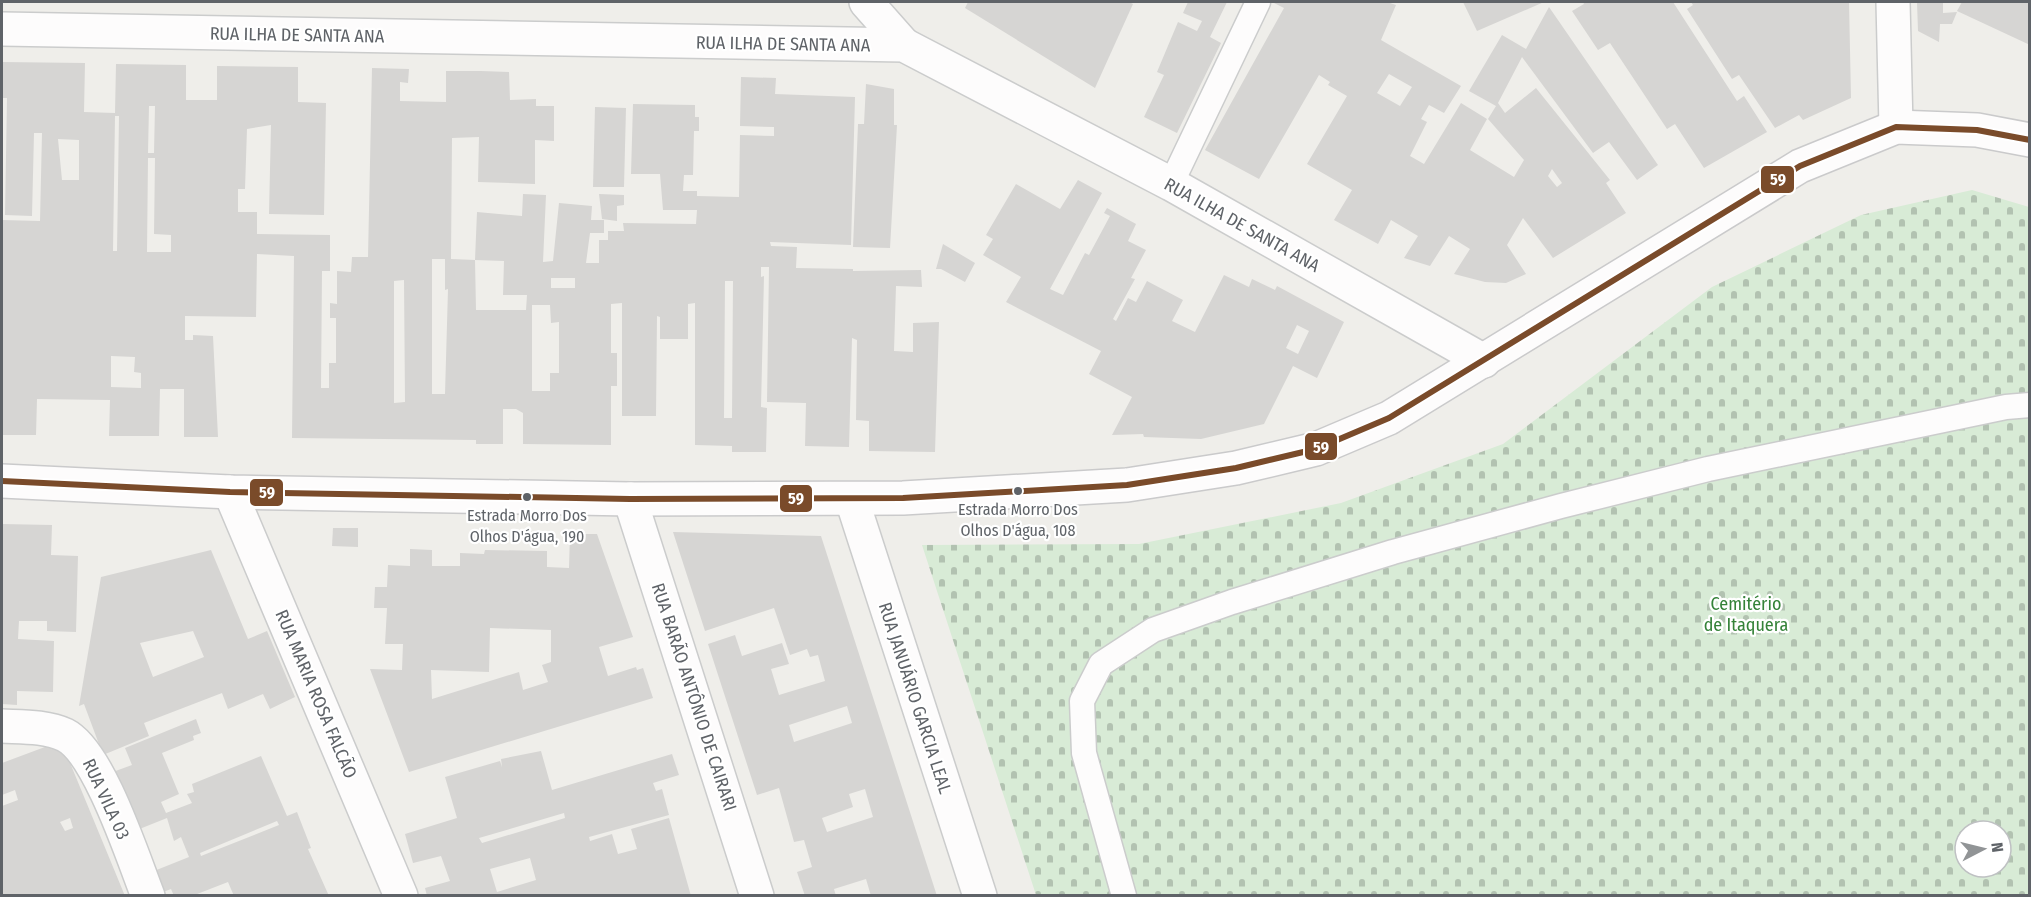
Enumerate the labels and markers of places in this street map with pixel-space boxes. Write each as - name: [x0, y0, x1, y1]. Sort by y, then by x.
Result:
- marker: Estrada Morro Dos Olhos D'água, 108: [1012, 485, 1024, 497]
- marker: Estrada Morro Dos Olhos D'água, 190: [521, 491, 533, 503]
- place label: Estrada Morro Dos Olhos D'água, 108: [958, 500, 1078, 540]
- place label: Estrada Morro Dos Olhos D'água, 190: [467, 506, 587, 546]

